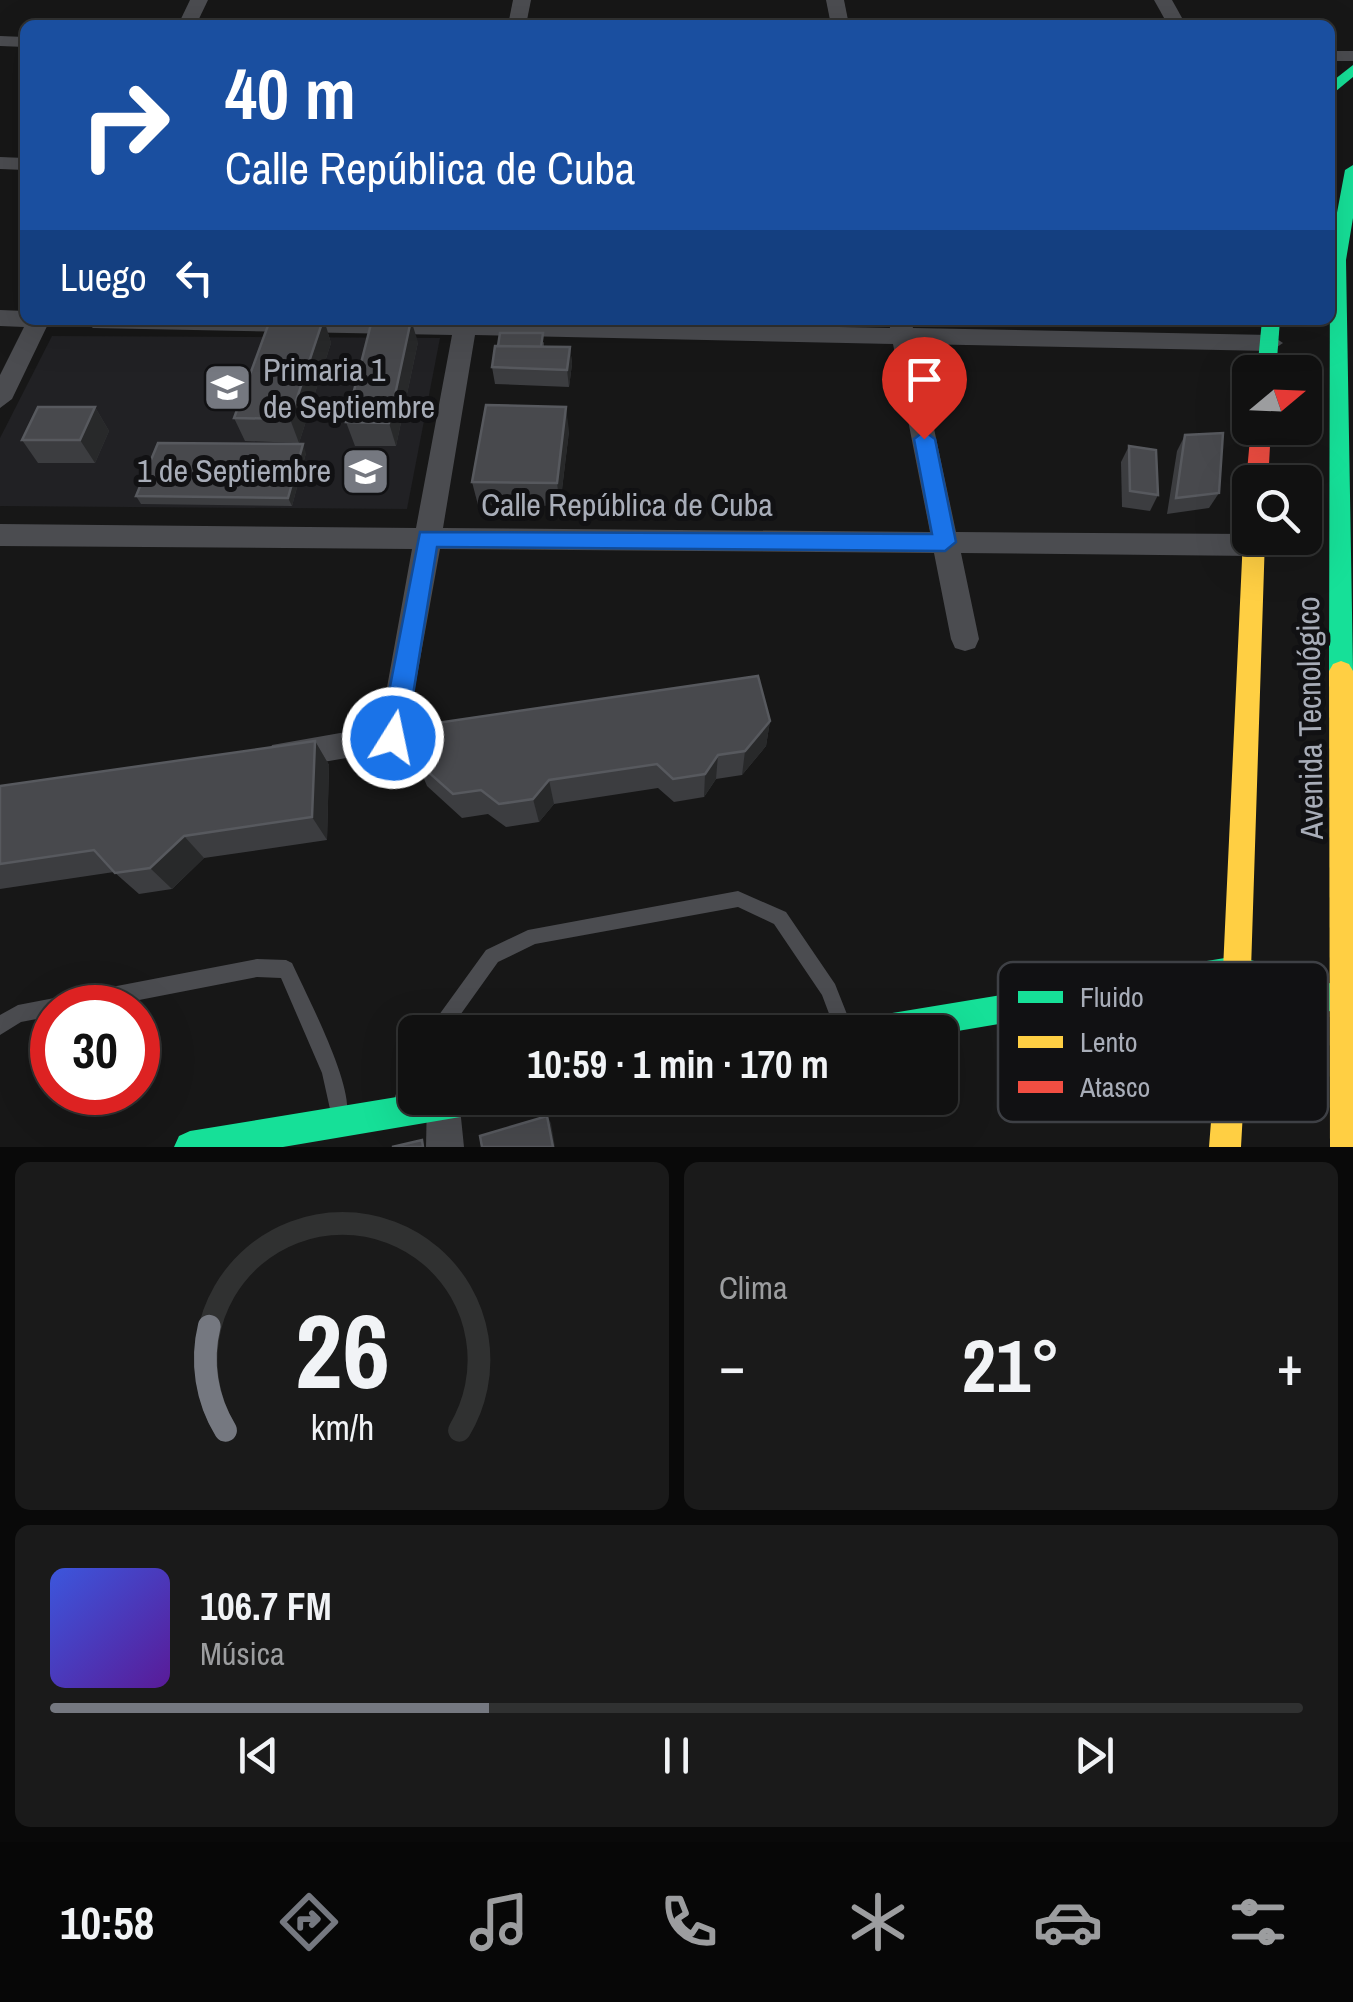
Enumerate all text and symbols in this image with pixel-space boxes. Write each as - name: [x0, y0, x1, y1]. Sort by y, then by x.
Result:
- text: 40 m: [225, 47, 356, 141]
- icon: right: [60, 60, 190, 190]
- text: Calle República de Cuba: [225, 137, 635, 198]
- icon: left: [167, 250, 222, 305]
- text: Luego: [60, 252, 147, 303]
- pin: [882, 337, 967, 440]
- place label: Primaria 1 de Septiembre: [263, 348, 435, 428]
- icon: arrive: [897, 352, 952, 407]
- north arrow: [1232, 355, 1322, 445]
- map controls: [1232, 355, 1322, 555]
- school or university icon: Primaria 1 de Septiembre: [202, 362, 254, 414]
- school or university icon: 1 de Septiembre: [340, 445, 392, 497]
- place label: 1 de Septiembre: [137, 449, 331, 492]
- button: search: [1232, 465, 1322, 555]
- street label: Calle República de Cuba: [481, 483, 773, 526]
- street label: Avenida Tecnológico: [1286, 596, 1333, 841]
- position arrow: [341, 686, 445, 790]
- legend: [998, 962, 1328, 1122]
- text: Fluido: [1080, 978, 1144, 1016]
- speed limit sign: 30: [30, 985, 160, 1115]
- text: Lento: [1080, 1023, 1137, 1061]
- text: 10:59 · 1 min · 170 m: [527, 1039, 829, 1090]
- text: Atasco: [1079, 1068, 1150, 1106]
- text: Clima: [719, 1266, 788, 1309]
- text: 26: [295, 1280, 389, 1420]
- text: 21°: [962, 1314, 1060, 1415]
- text: −: [719, 1328, 745, 1402]
- text: +: [1277, 1328, 1303, 1402]
- text: km/h: [310, 1403, 374, 1451]
- text: 106.7 FM: [200, 1581, 332, 1632]
- text: Música: [200, 1632, 285, 1675]
- icon: previous: [231, 1728, 286, 1783]
- icon: pause: [649, 1728, 704, 1783]
- icon: next: [1067, 1728, 1122, 1783]
- icon: directions: [274, 1887, 344, 1957]
- icon: music: [464, 1887, 534, 1957]
- icon: phone: [654, 1887, 724, 1957]
- icon: climate: [843, 1887, 913, 1957]
- icon: car: [1033, 1887, 1103, 1957]
- icon: filters: [1223, 1887, 1293, 1957]
- text: 10:58: [60, 1892, 154, 1953]

